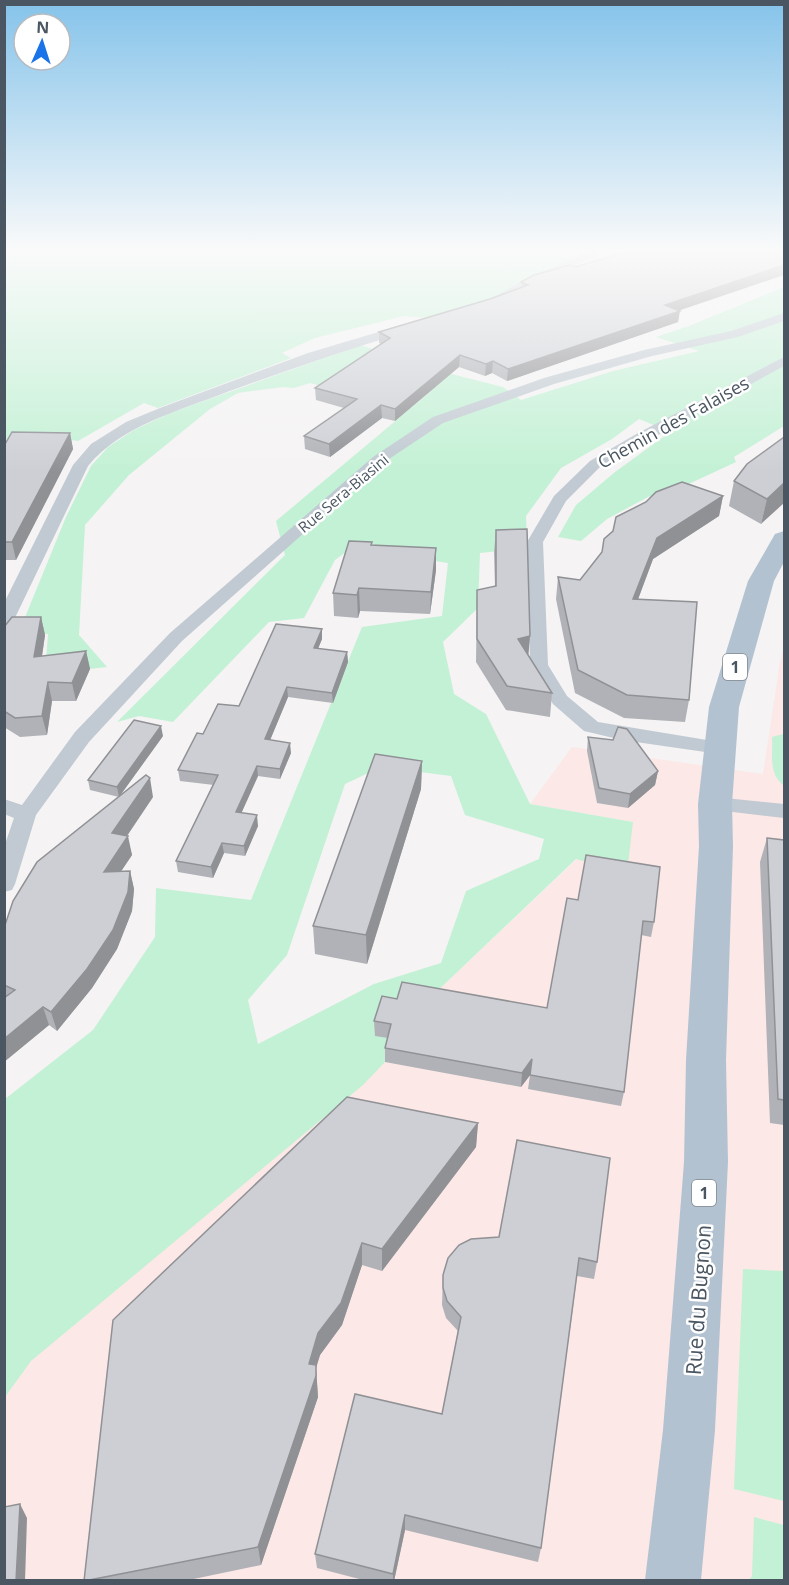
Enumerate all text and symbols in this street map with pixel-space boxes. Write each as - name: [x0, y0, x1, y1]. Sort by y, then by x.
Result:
- north arrow: [12, 12, 72, 72]
- text: N: [36, 16, 50, 38]
- street label: Chemin des Falaises: [593, 370, 753, 474]
- street label: Rue Sera-Biasini: [294, 449, 392, 537]
- road number: 1: [723, 654, 747, 680]
- road number: 1: [692, 1180, 716, 1206]
- street label: Rue du Bugnon: [679, 1224, 717, 1376]

